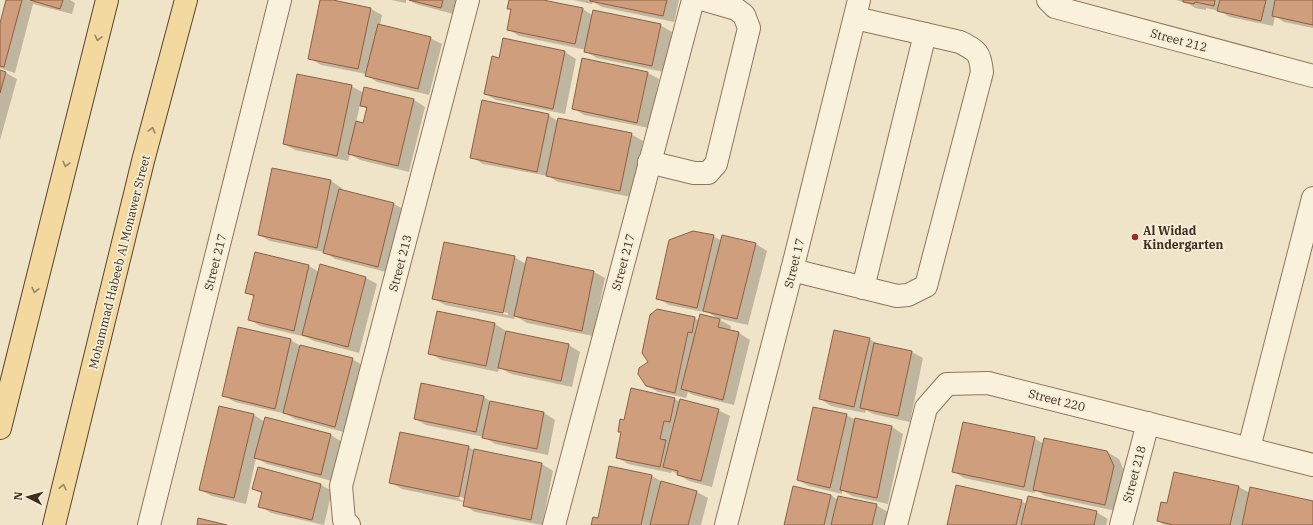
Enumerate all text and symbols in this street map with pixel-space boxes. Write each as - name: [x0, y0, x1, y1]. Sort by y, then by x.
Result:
- street label: Street 212: [1149, 25, 1209, 55]
- one-way arrow: [94, 34, 103, 41]
- one-way arrow: [147, 127, 155, 133]
- street label: Mohammad Habeeb Al Monawer Street: [85, 153, 153, 371]
- one-way arrow: [63, 161, 71, 167]
- place label: Al Widad Kindergarten: [1143, 223, 1223, 252]
- street label: Street 217: [201, 232, 229, 292]
- street label: Street 217: [608, 232, 638, 292]
- marker: Al Widad Kindergarten: [1130, 232, 1140, 242]
- street label: Street 213: [385, 233, 415, 293]
- street label: Street 17: [781, 236, 807, 290]
- one-way arrow: [31, 287, 39, 293]
- street label: Street 220: [1027, 386, 1087, 414]
- street label: Street 218: [1119, 444, 1149, 504]
- north arrow: [8, 477, 48, 517]
- one-way arrow: [58, 484, 67, 491]
- text: N: [11, 491, 26, 501]

